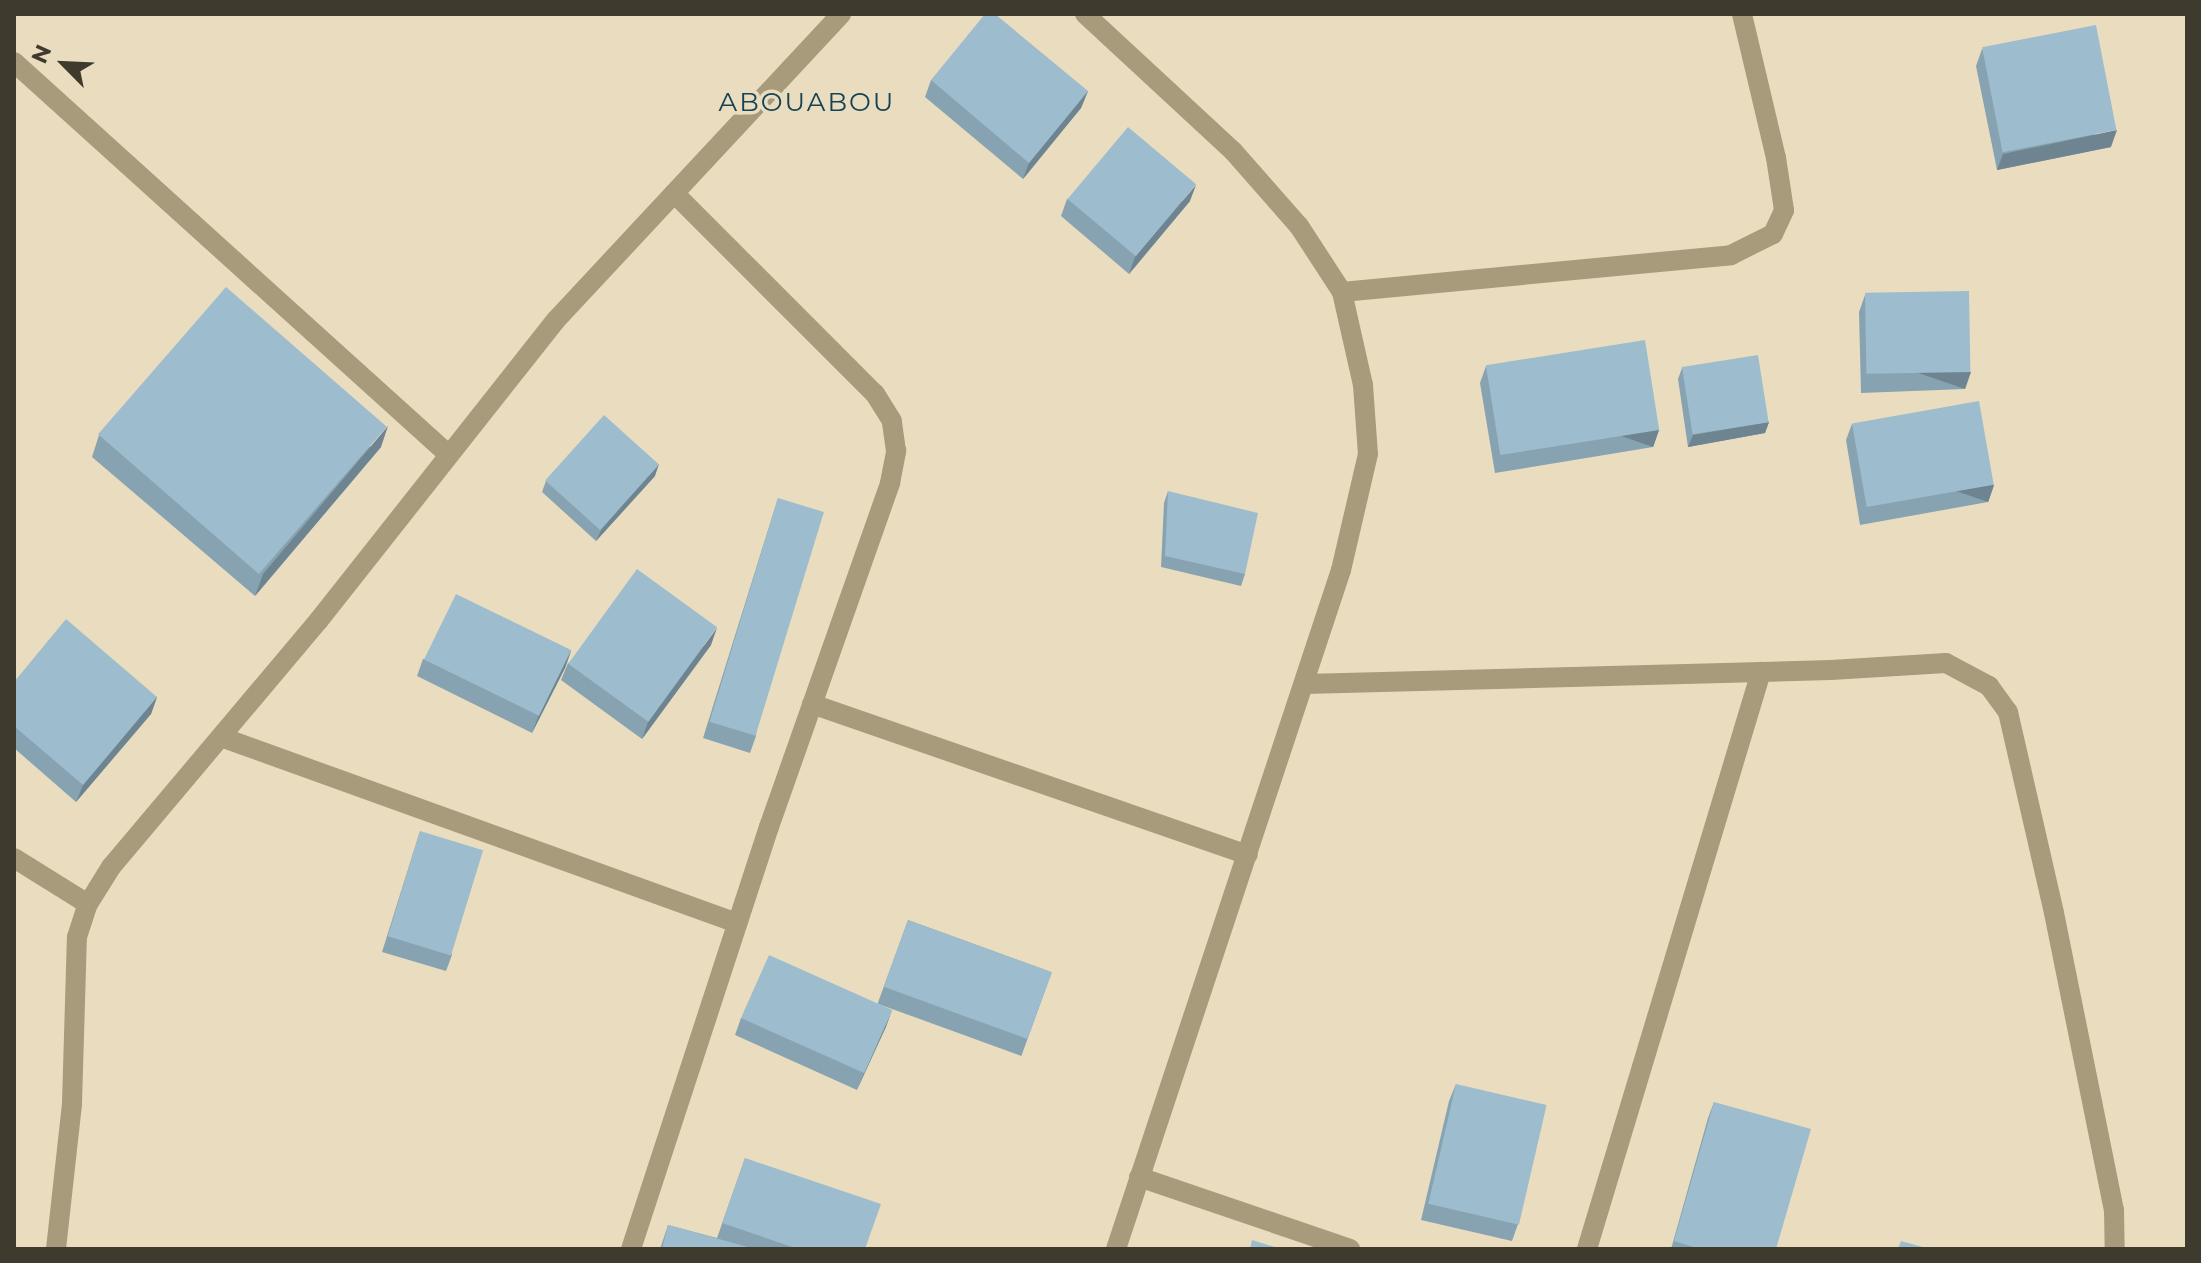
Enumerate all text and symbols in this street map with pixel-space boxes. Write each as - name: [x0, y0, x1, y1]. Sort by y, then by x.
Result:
- north arrow: [24, 24, 104, 104]
- text: N: [26, 40, 58, 68]
- district label: ABOUABOU: [719, 87, 895, 119]

